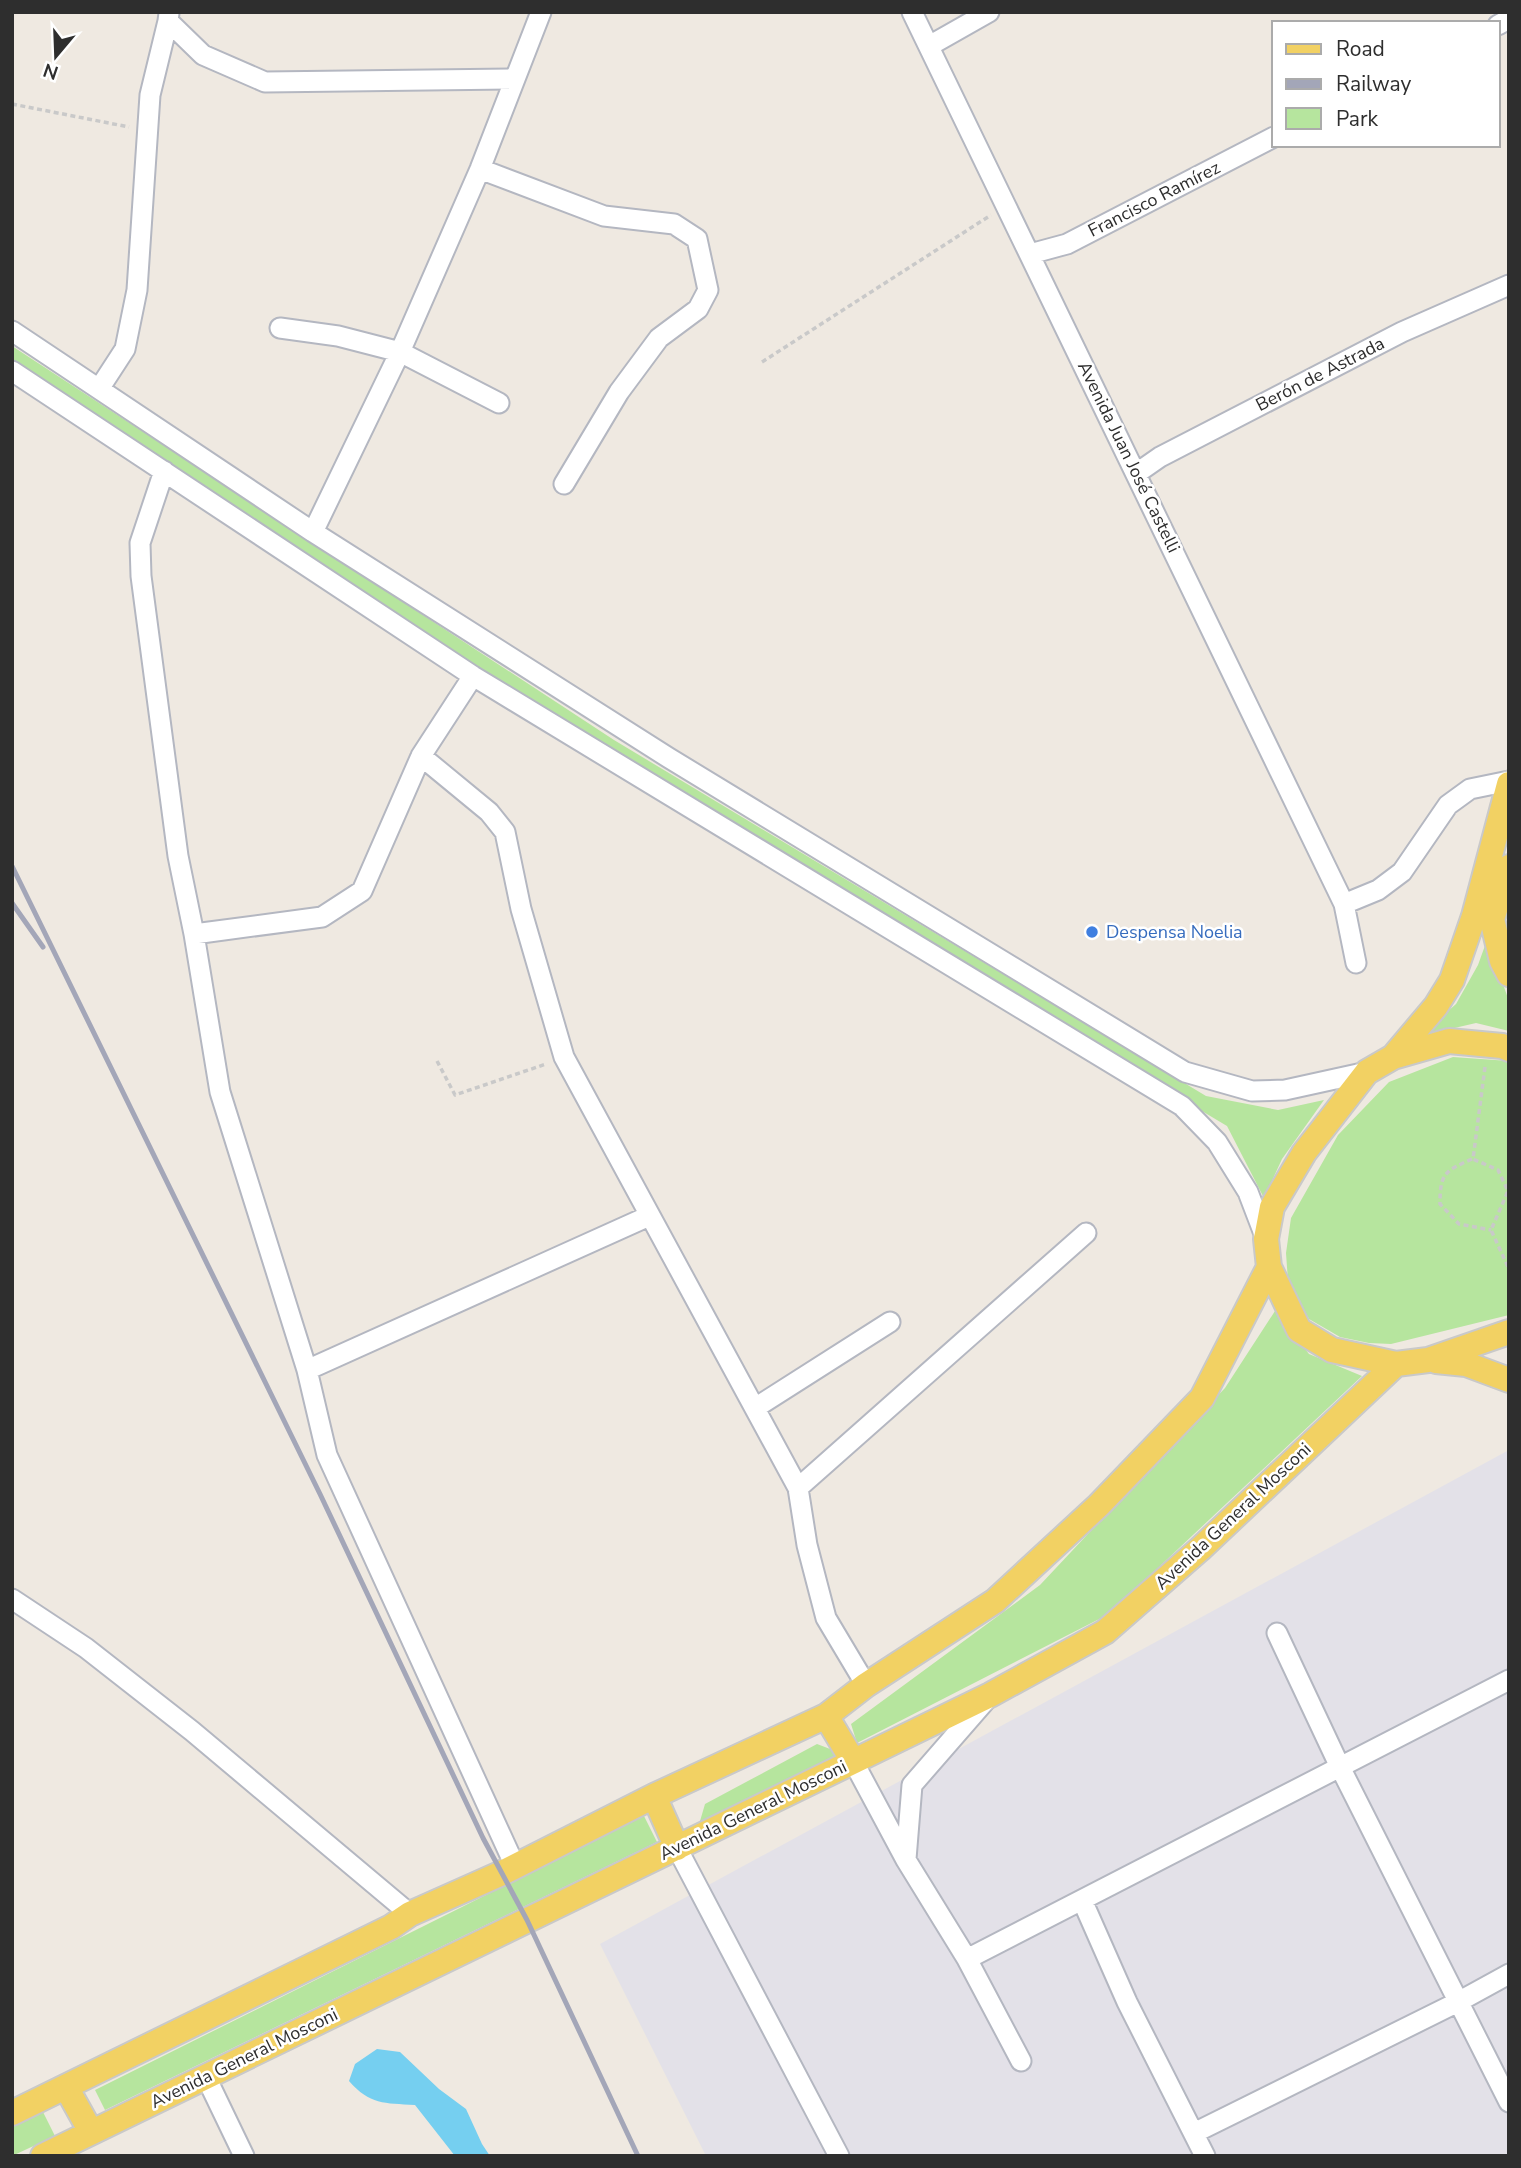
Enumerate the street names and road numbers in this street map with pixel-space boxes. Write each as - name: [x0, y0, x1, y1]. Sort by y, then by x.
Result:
- street label: Francisco Ramírez: [1084, 155, 1224, 243]
- street label: Berón de Astrada: [1252, 331, 1388, 417]
- street label: Avenida Juan José Castelli: [1072, 357, 1186, 557]
- street label: Avenida General Mosconi: [1150, 1437, 1316, 1595]
- street label: Avenida General Mosconi: [655, 1754, 851, 1866]
- street label: Avenida General Mosconi: [146, 2002, 342, 2114]

